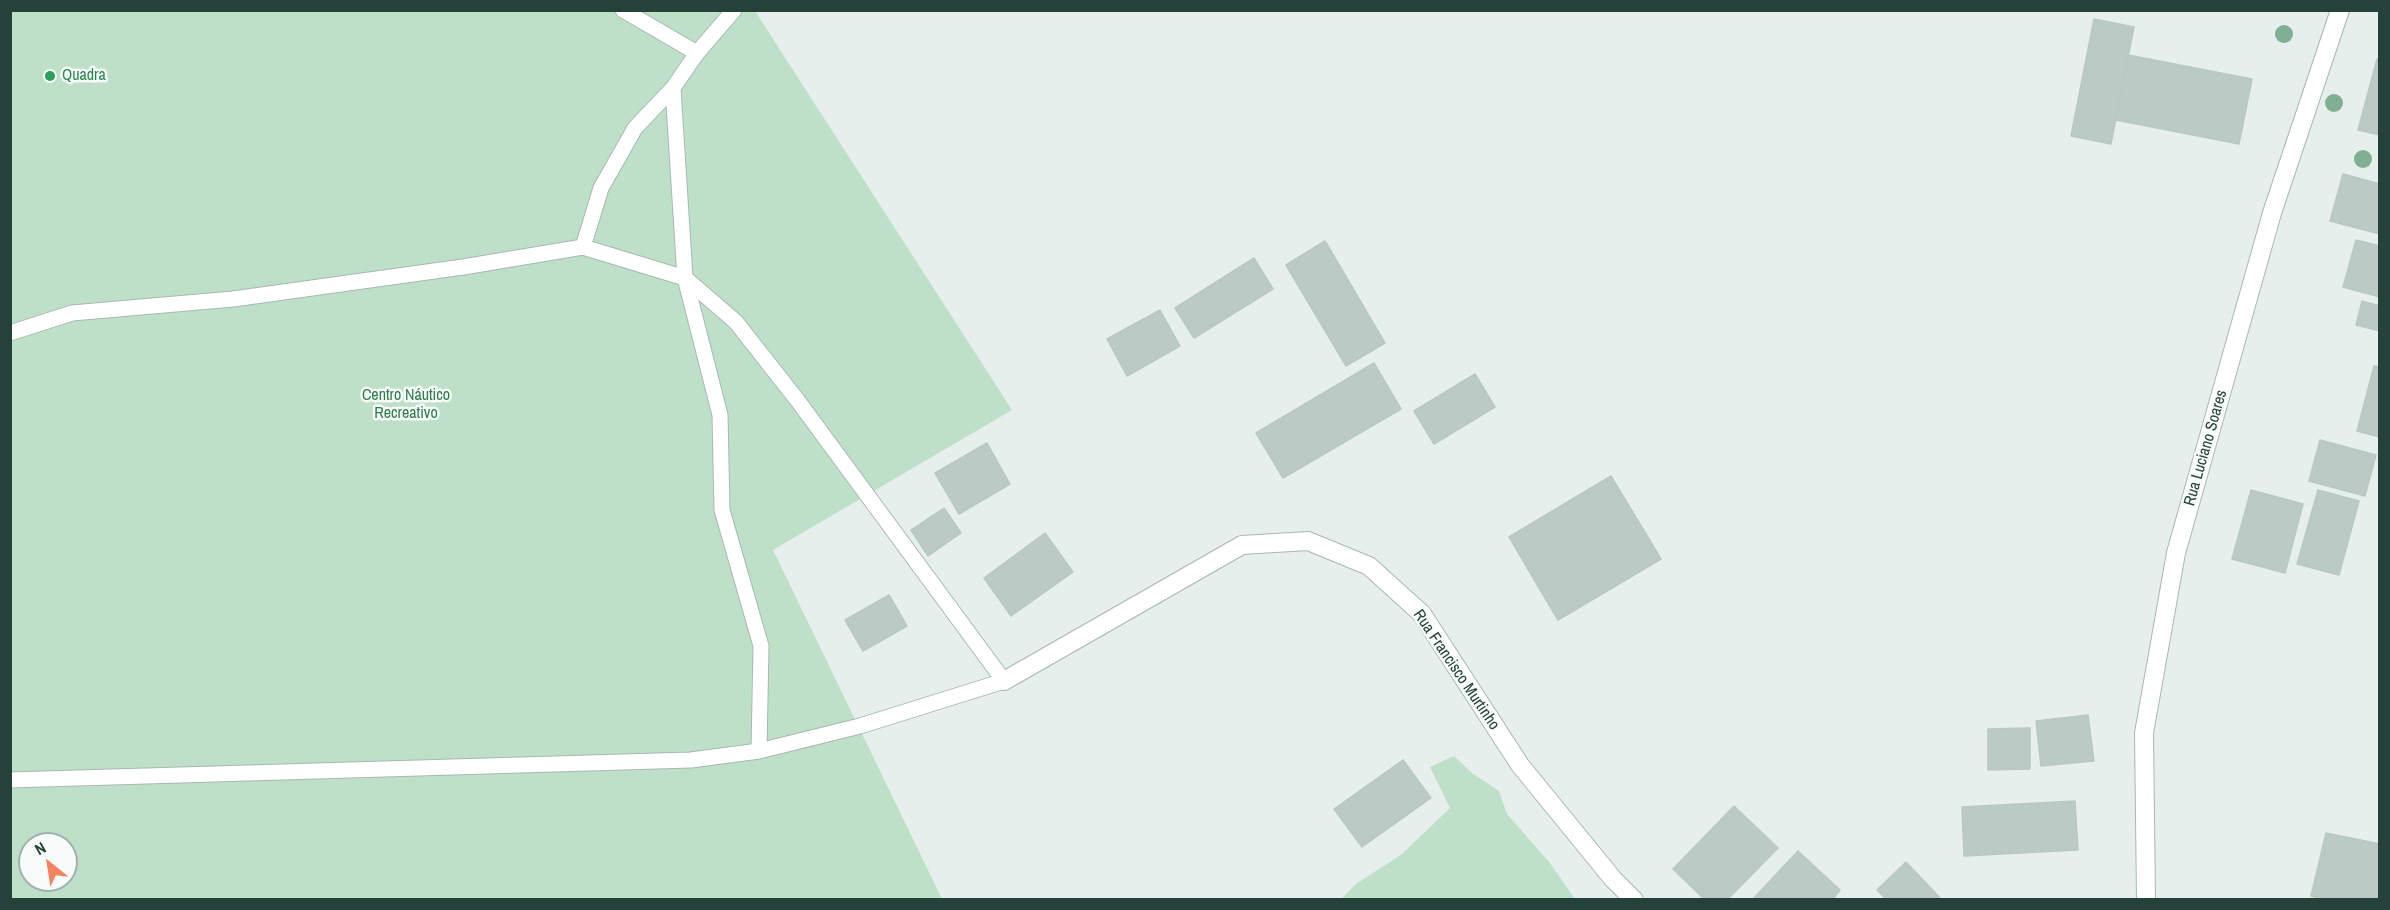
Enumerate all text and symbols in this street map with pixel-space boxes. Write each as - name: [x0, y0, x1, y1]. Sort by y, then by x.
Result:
- place label: Quadra: [62, 66, 106, 86]
- marker: Quadra: [43, 69, 57, 83]
- park label: Centro Náutico Recreativo: [362, 386, 450, 424]
- street label: Rua Luciano Soares: [2180, 388, 2232, 508]
- street label: Rua Francisco Murtinho: [1409, 606, 1503, 734]
- north arrow: [18, 832, 78, 892]
- text: N: [30, 836, 50, 860]

